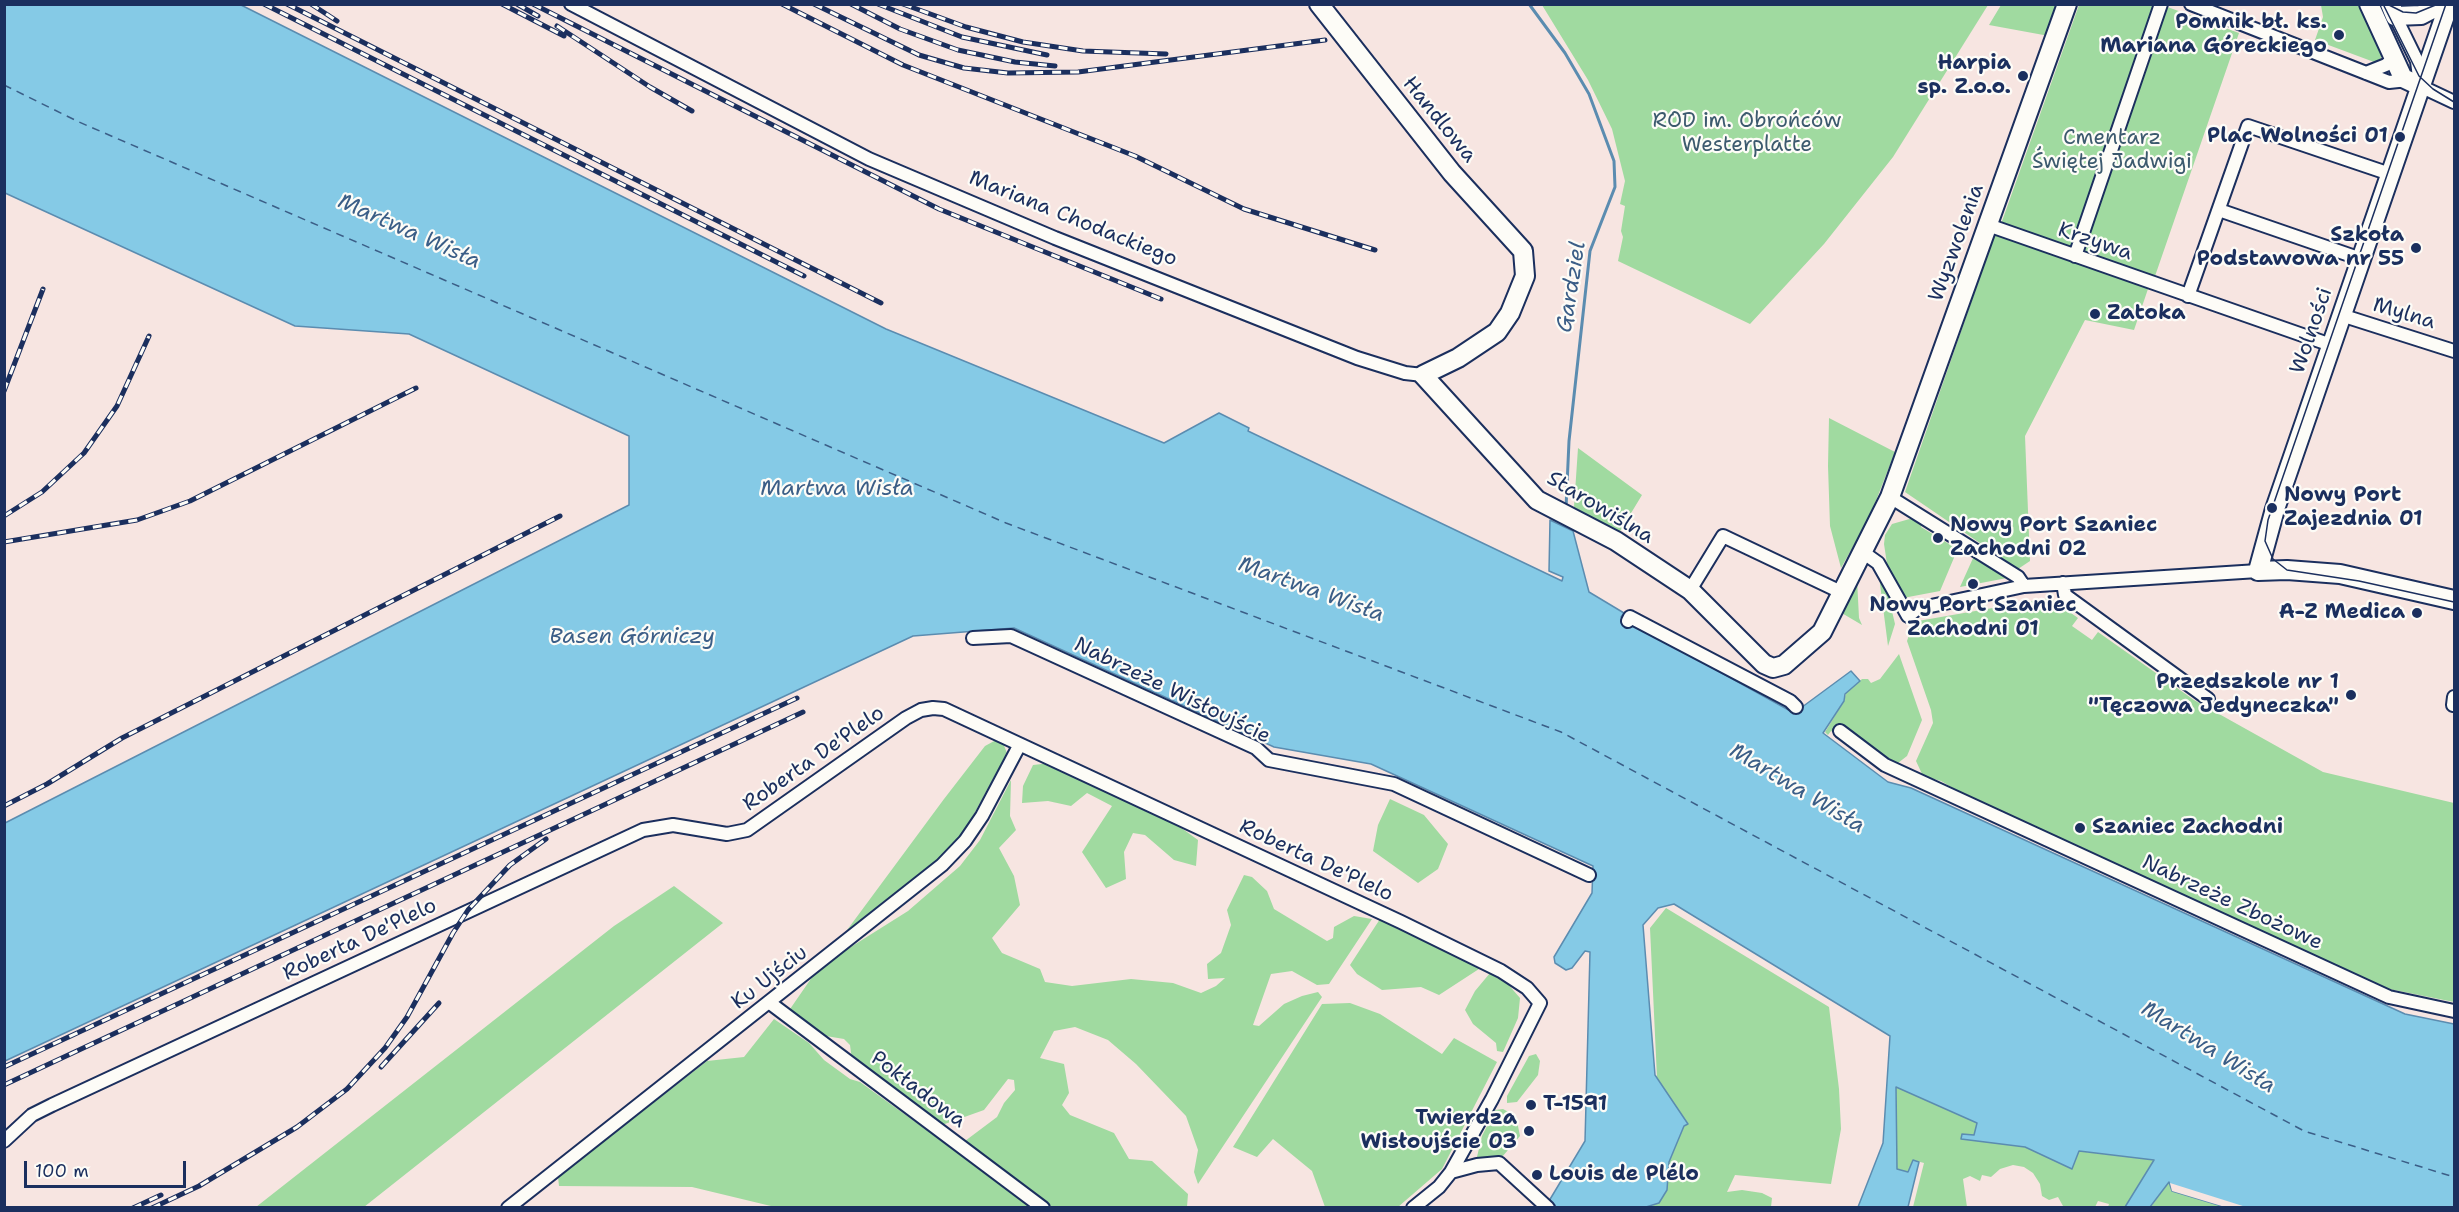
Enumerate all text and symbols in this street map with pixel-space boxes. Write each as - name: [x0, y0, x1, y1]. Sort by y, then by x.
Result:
- place label: Pomnik bł. ks. Mariana Góreckiego: [2100, 10, 2327, 60]
- marker: Pomnik bł. ks. Mariana Góreckiego: [2332, 28, 2346, 42]
- place label: Harpia sp. Z.o.o.: [1918, 51, 2011, 101]
- marker: Harpia sp. Z.o.o.: [2016, 69, 2030, 83]
- street label: Handlowa: [1397, 72, 1481, 168]
- park label: ROD im. Obrońców Westerplatte: [1653, 109, 1841, 159]
- place label: Plac Wolności 01: [2207, 124, 2388, 150]
- park label: Cmentarz Świętej Jadwigi: [2032, 126, 2192, 176]
- marker: Plac Wolności 01: [2393, 130, 2407, 144]
- street label: Mariana Chodackiego: [965, 166, 1181, 272]
- street label: Wyzwolenia: [1924, 181, 1990, 305]
- water label: Martwa Wisła: [334, 189, 484, 275]
- street label: Krzywa: [2055, 218, 2135, 266]
- place label: Szkoła Podstawowa nr 55: [2197, 223, 2404, 273]
- water label: Gardziel: [1552, 240, 1592, 334]
- marker: Szkoła Podstawowa nr 55: [2409, 241, 2423, 255]
- street label: Wolności: [2286, 285, 2338, 377]
- street label: Mylna: [2370, 293, 2438, 335]
- place label: Zatoka: [2107, 301, 2186, 327]
- marker: Zatoka: [2088, 307, 2102, 321]
- street label: Starowiślna: [1542, 466, 1658, 550]
- water label: Martwa Wisła: [760, 476, 914, 502]
- place label: Nowy Port Zajezdnia 01: [2284, 483, 2423, 533]
- marker: Nowy Port Zajezdnia 01: [2265, 501, 2279, 515]
- place label: Nowy Port Szaniec Zachodni 02: [1950, 513, 2157, 563]
- marker: Nowy Port Szaniec Zachodni 02: [1931, 531, 1945, 545]
- water label: Martwa Wisła: [1234, 551, 1388, 629]
- marker: Nowy Port Szaniec Zachodni 01: [1966, 577, 1980, 591]
- place label: Nowy Port Szaniec Zachodni 01: [1869, 593, 2077, 643]
- place label: A-Z Medica: [2279, 600, 2405, 626]
- marker: A-Z Medica: [2410, 606, 2424, 620]
- water label: Basen Górniczy: [549, 624, 715, 650]
- street label: Nabrzeże Wisłoujście: [1070, 632, 1274, 750]
- place label: Przedszkole nr 1 "Tęczowa Jedyneczka": [2088, 670, 2339, 720]
- marker: Przedszkole nr 1 "Tęczowa Jedyneczka": [2344, 688, 2358, 702]
- street label: Roberta De'Plelo: [738, 701, 890, 817]
- water label: Martwa Wisła: [1724, 738, 1870, 840]
- street label: Roberta De'Plelo: [1235, 814, 1397, 908]
- place label: Szaniec Zachodni: [2092, 815, 2283, 841]
- marker: Szaniec Zachodni: [2073, 821, 2087, 835]
- street label: Nabrzeże Zbożowe: [2138, 850, 2326, 956]
- street label: Roberta De'Plelo: [279, 893, 441, 987]
- street label: Ku Ujściu: [727, 941, 813, 1015]
- water label: Martwa Wisła: [2136, 996, 2280, 1100]
- street label: Pokładowa: [866, 1046, 970, 1134]
- place label: T-1591: [1543, 1092, 1607, 1118]
- marker: T-1591: [1524, 1098, 1538, 1112]
- place label: Twierdza Wisłoujście 03: [1361, 1106, 1517, 1156]
- marker: Twierdza Wisłoujście 03: [1522, 1124, 1536, 1138]
- scale bar: [27, 1149, 189, 1187]
- text: 100 m: [35, 1159, 89, 1183]
- place label: Louis de Plélo: [1549, 1162, 1699, 1188]
- marker: Louis de Plélo: [1530, 1168, 1544, 1182]

